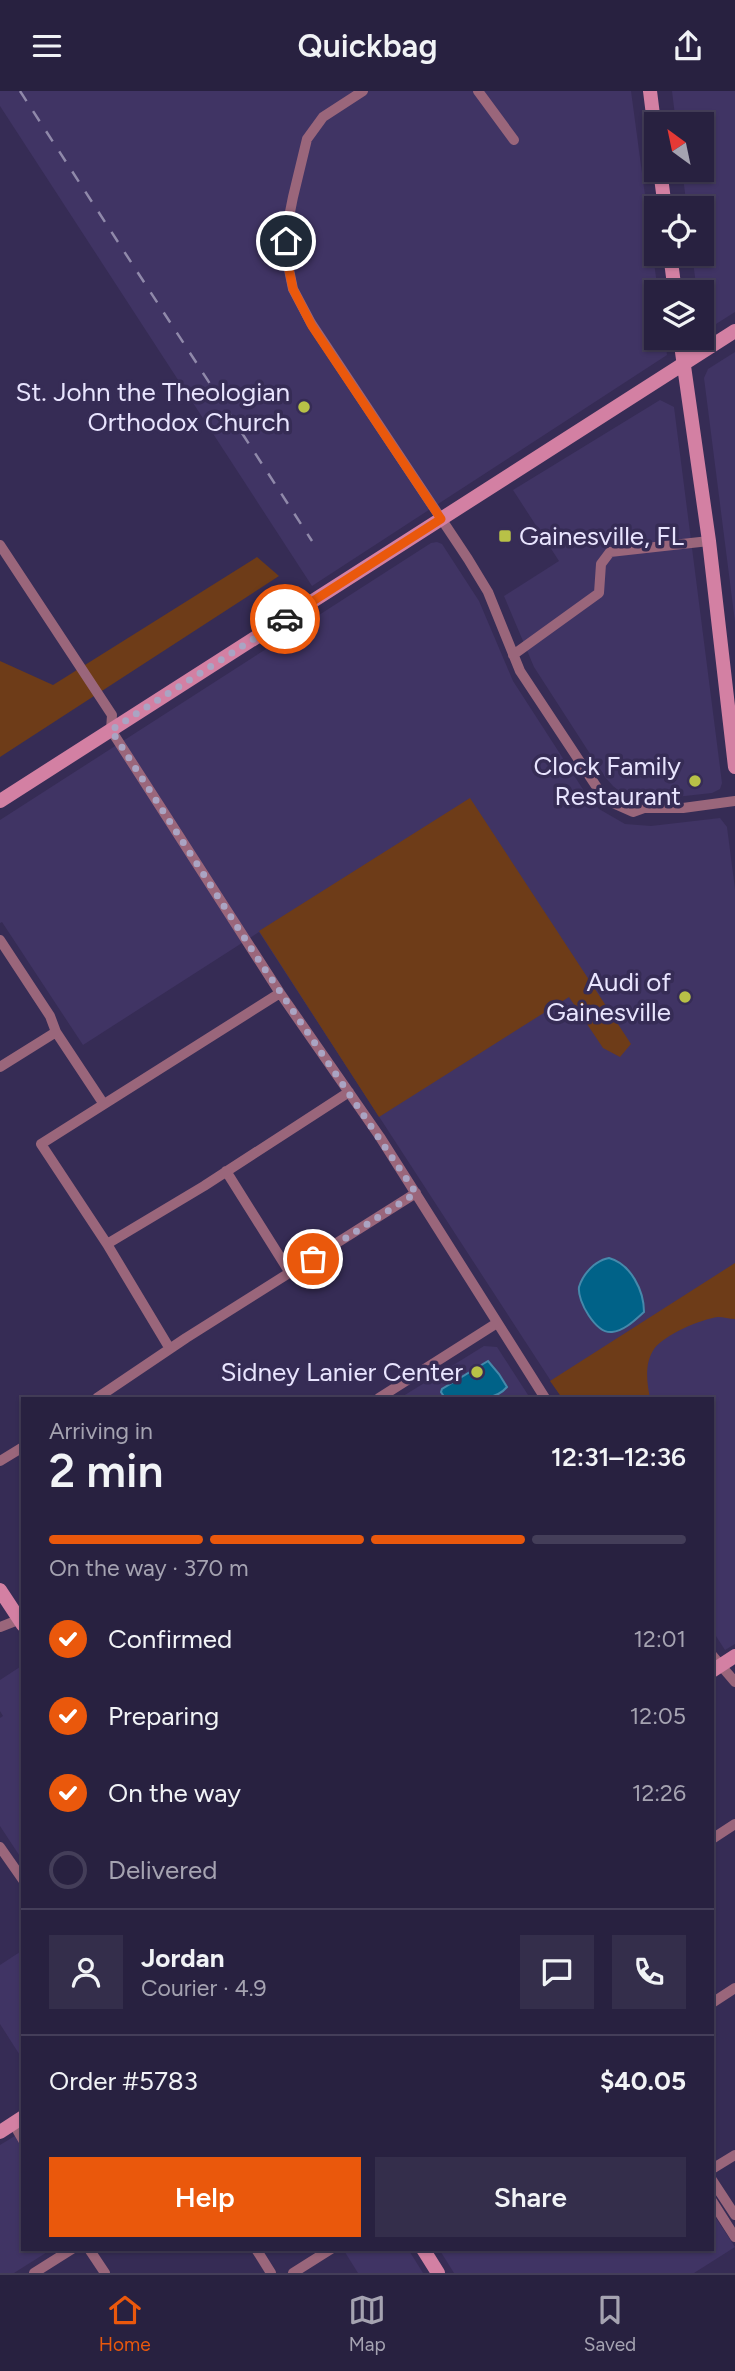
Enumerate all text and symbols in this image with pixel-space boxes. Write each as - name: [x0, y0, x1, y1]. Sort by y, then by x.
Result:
- icon: menu: [28, 27, 66, 65]
- text: Quickbag: [298, 27, 437, 65]
- icon: share: [669, 27, 707, 65]
- north arrow: [644, 112, 714, 182]
- map controls: [644, 112, 714, 350]
- button: locate: [644, 196, 714, 266]
- pin: [256, 211, 316, 271]
- icon: home: [267, 222, 305, 260]
- button: layers: [644, 280, 714, 350]
- place label: St. John the Theologian Orthodox Church: [16, 376, 290, 438]
- marker: St. John the Theologian Orthodox Church: [296, 399, 312, 415]
- place label: Gainesville, FL: [519, 520, 684, 552]
- marker: Gainesville, FL: [497, 528, 513, 544]
- courier: [250, 584, 320, 654]
- icon: car: [266, 600, 304, 638]
- place label: Clock Family Restaurant: [534, 750, 681, 812]
- marker: Clock Family Restaurant: [687, 773, 703, 789]
- place label: Audi of Gainesville: [546, 966, 671, 1028]
- marker: Audi of Gainesville: [677, 989, 693, 1005]
- pin: [283, 1229, 343, 1289]
- icon: bag: [294, 1240, 332, 1278]
- place label: Sidney Lanier Center: [220, 1356, 463, 1388]
- marker: Sidney Lanier Center: [469, 1364, 485, 1380]
- text: Arriving in: [49, 1417, 153, 1445]
- text: 12:31–12:36: [551, 1441, 686, 1473]
- text: 2 min: [49, 1443, 164, 1499]
- text: On the way · 370 m: [49, 1554, 249, 1582]
- icon: check: [49, 1620, 87, 1658]
- text: Confirmed: [108, 1623, 232, 1655]
- text: 12:01: [634, 1625, 686, 1653]
- icon: check: [49, 1697, 87, 1735]
- text: Preparing: [108, 1700, 219, 1732]
- text: 12:05: [630, 1702, 686, 1730]
- icon: check: [49, 1774, 87, 1812]
- text: On the way: [108, 1777, 241, 1809]
- text: 12:26: [632, 1779, 686, 1807]
- text: Delivered: [108, 1854, 217, 1886]
- button: person: [49, 1935, 123, 2009]
- button: chat: [520, 1935, 594, 2009]
- button: phone: [612, 1935, 686, 2009]
- text: Jordan: [141, 1942, 224, 1974]
- text: Courier · 4.9: [141, 1974, 267, 2002]
- text: Order #5783: [49, 2065, 198, 2097]
- text: $40.05: [600, 2065, 686, 2097]
- button: Help: [49, 2157, 361, 2237]
- button: Share: [375, 2157, 686, 2237]
- tab: Home: [99, 2291, 151, 2356]
- tab: Map: [348, 2291, 386, 2356]
- tab: Saved: [584, 2291, 636, 2356]

